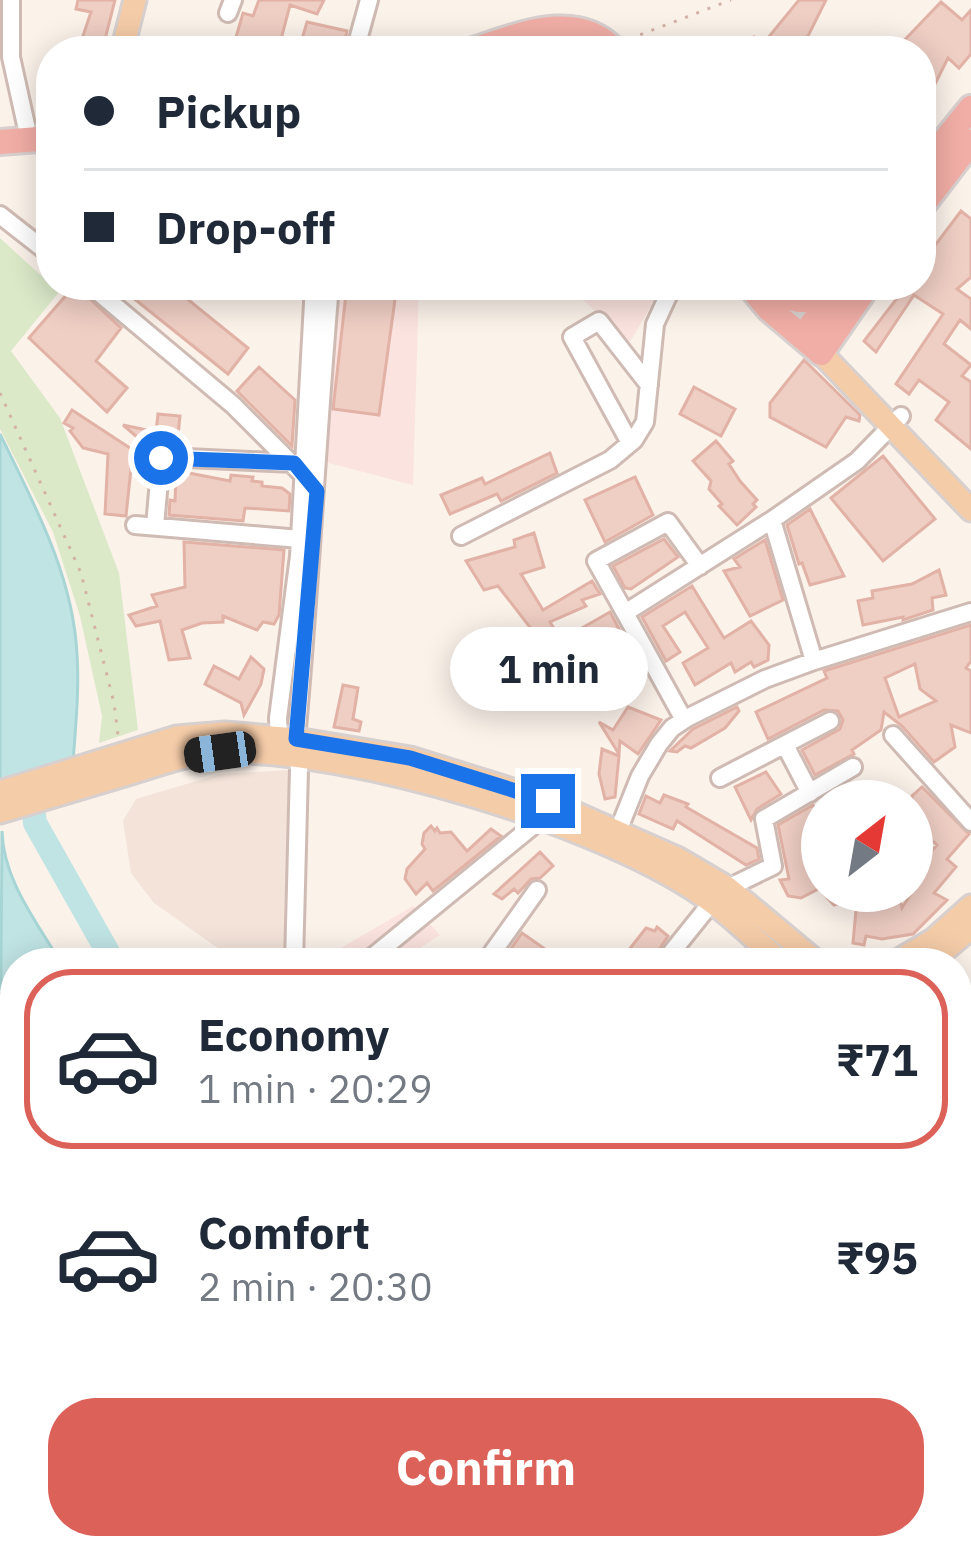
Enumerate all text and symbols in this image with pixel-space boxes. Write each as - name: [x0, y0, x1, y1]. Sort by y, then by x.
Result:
- text: Pickup: [156, 82, 301, 140]
- text: Drop-off: [156, 198, 335, 256]
- route start: [134, 431, 188, 485]
- callout: 1 min: [449, 627, 647, 711]
- text: 1 min: [498, 643, 600, 694]
- car: [182, 729, 258, 775]
- route end: [521, 774, 575, 828]
- north arrow: [801, 780, 933, 912]
- map controls: [801, 780, 933, 912]
- icon: car: [54, 1005, 162, 1113]
- text: Economy: [198, 1005, 389, 1063]
- text: ₹71: [836, 1030, 918, 1088]
- text: 1 min · 20:29: [198, 1063, 433, 1114]
- icon: car: [54, 1203, 162, 1311]
- text: Comfort: [198, 1203, 370, 1261]
- text: ₹95: [836, 1228, 918, 1286]
- text: 2 min · 20:30: [198, 1261, 433, 1312]
- button: Confirm: [48, 1398, 924, 1536]

